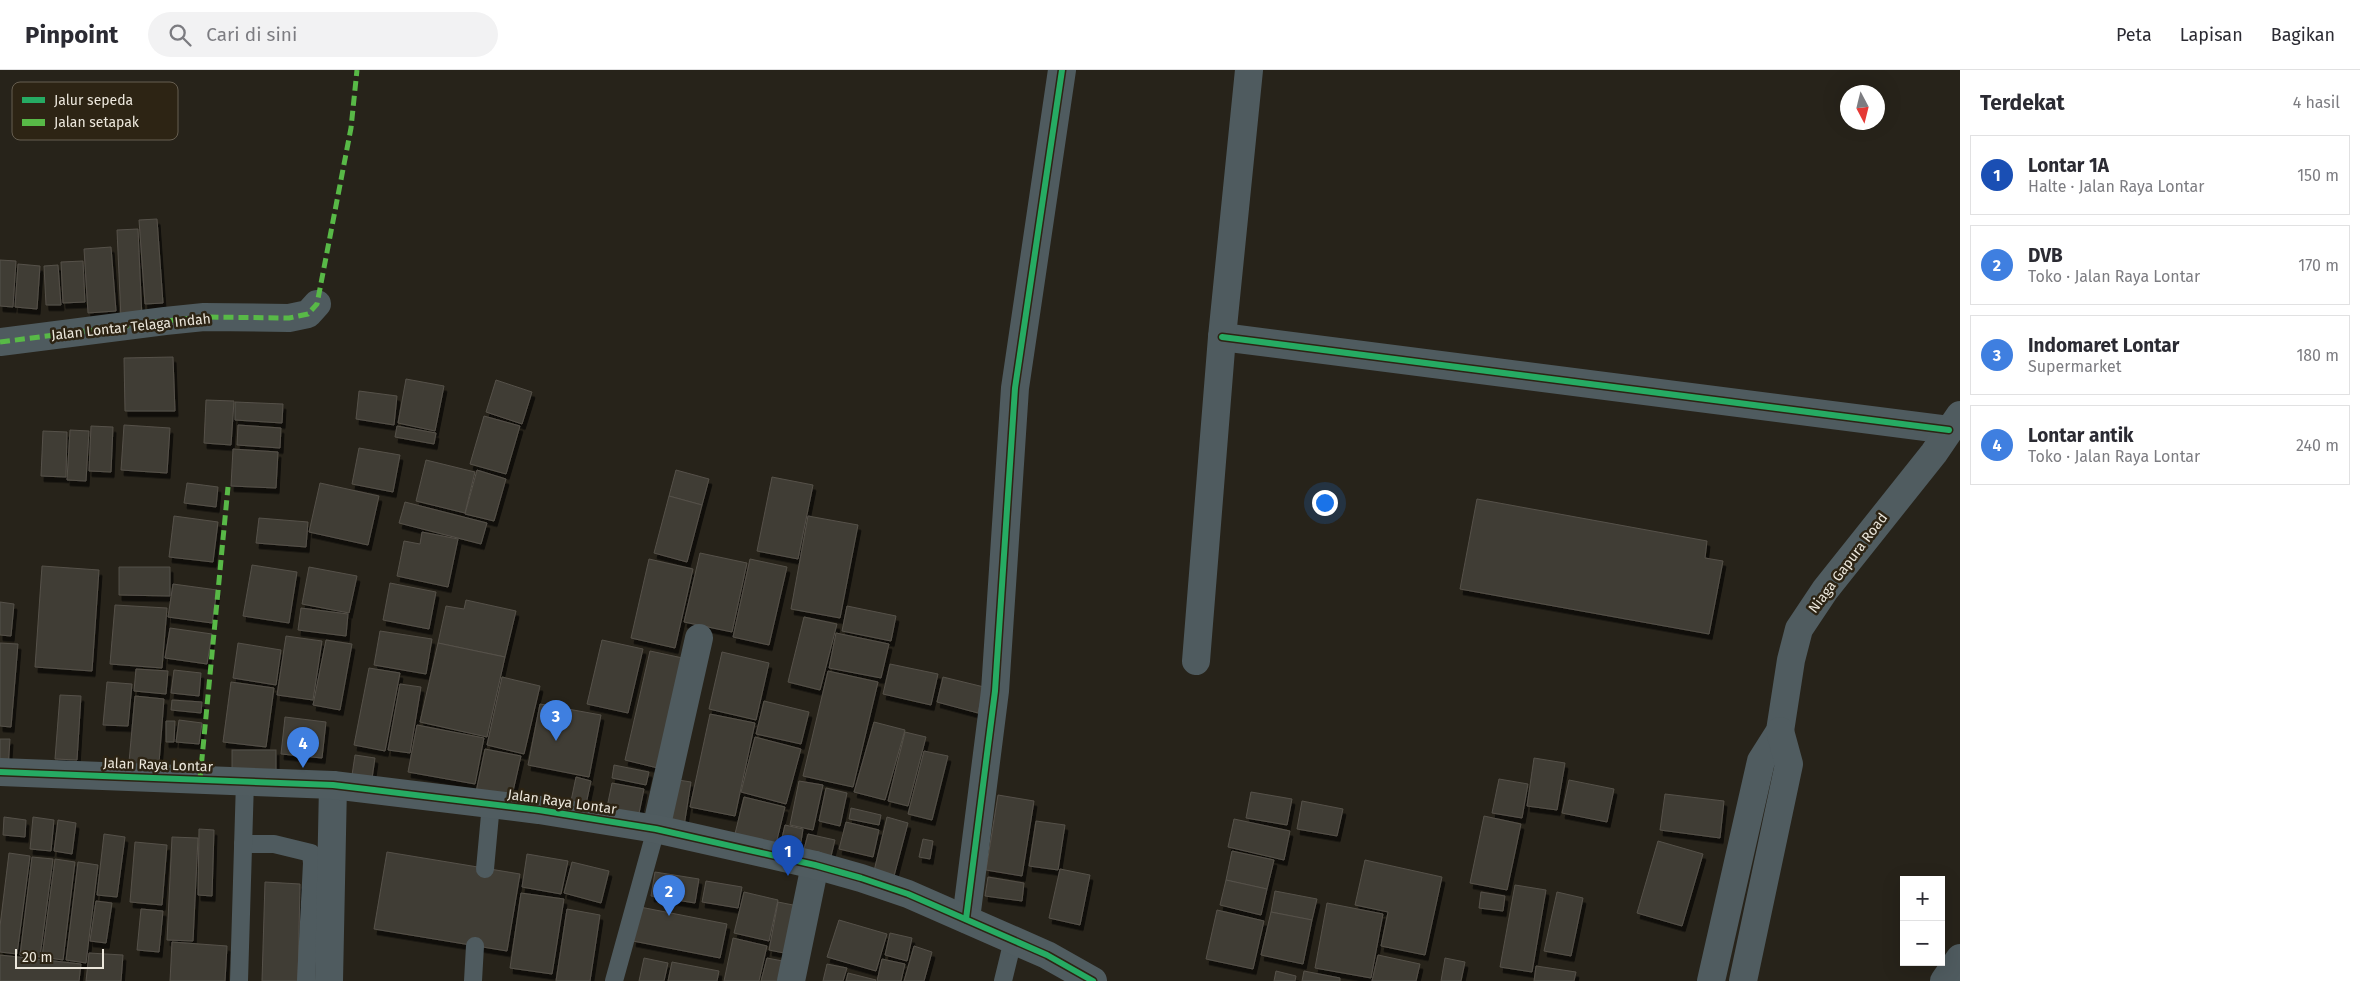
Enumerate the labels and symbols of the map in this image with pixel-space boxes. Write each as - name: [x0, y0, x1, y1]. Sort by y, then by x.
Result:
- legend: [12, 82, 178, 140]
- north arrow: [1840, 85, 1885, 130]
- text: Jalur sepeda: [54, 92, 133, 109]
- text: Jalan setapak: [54, 114, 140, 131]
- street label: Jalan Lontar Telaga Indah: [50, 310, 212, 344]
- your location: [1312, 490, 1338, 516]
- street label: Niaga Gapura Road: [1805, 510, 1891, 616]
- pin: 3: [540, 700, 572, 741]
- pin: 4: [287, 727, 319, 768]
- street label: Jalan Raya Lontar: [103, 755, 214, 775]
- street label: Jalan Raya Lontar: [506, 786, 618, 818]
- pin: 1: [772, 835, 804, 876]
- pin: 2: [653, 875, 685, 916]
- scale bar: [15, 946, 104, 969]

